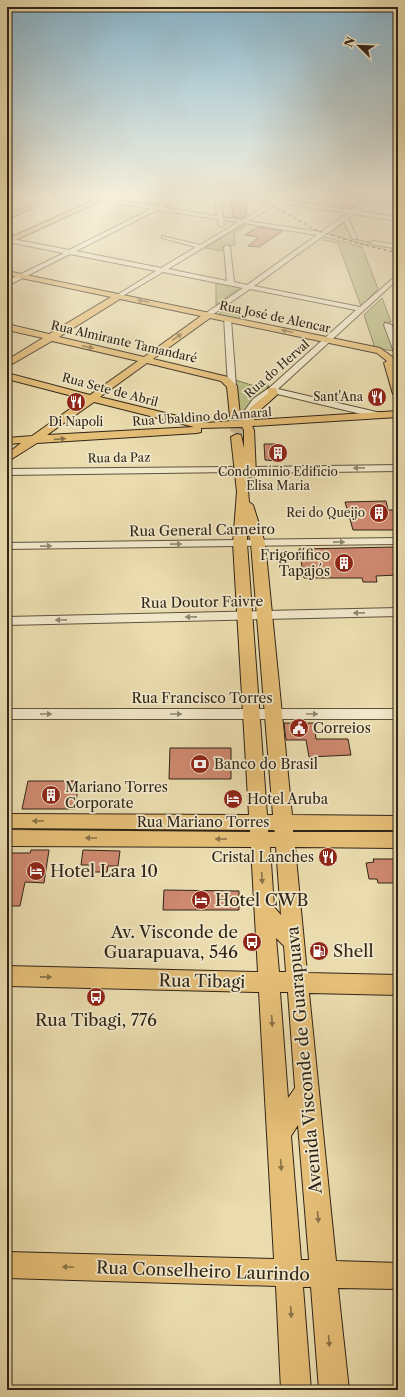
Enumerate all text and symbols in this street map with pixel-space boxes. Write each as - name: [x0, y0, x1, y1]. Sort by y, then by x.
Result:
- north arrow: [339, 26, 379, 66]
- text: N: [341, 35, 358, 49]
- street label: Rua José de Alencar: [218, 297, 332, 336]
- one-way arrow: [137, 298, 149, 304]
- street label: Rua Almirante Tamandaré: [50, 317, 199, 366]
- one-way arrow: [281, 328, 293, 334]
- one-way arrow: [172, 333, 183, 341]
- street label: Rua do Herval: [241, 336, 313, 401]
- one-way arrow: [82, 344, 94, 350]
- street label: Rua Sete de Abril: [60, 369, 160, 410]
- restaurant icon: Sant'Ana: [366, 386, 388, 408]
- place label: Sant'Ana: [313, 389, 364, 404]
- restaurant icon: Di Napoli: [65, 391, 87, 413]
- street label: Rua Ubaldino do Amaral: [132, 404, 273, 429]
- place label: Di Napoli: [49, 414, 104, 429]
- one-way arrow: [54, 436, 66, 443]
- building icon: Condomínio Edifício Elisa Maria: [267, 442, 289, 464]
- street label: Rua da Paz: [88, 449, 150, 466]
- place label: Condomínio Edifício Elisa Maria: [218, 464, 338, 493]
- one-way arrow: [352, 465, 365, 471]
- building icon: Rei do Queijo: [368, 502, 390, 524]
- place label: Rei do Queijo: [286, 505, 365, 520]
- street label: Rua General Carneiro: [129, 520, 275, 540]
- one-way arrow: [333, 539, 346, 545]
- one-way arrow: [170, 541, 183, 547]
- one-way arrow: [40, 542, 52, 549]
- place label: Frigorífico Tapajós: [260, 546, 330, 580]
- building icon: Frigorífico Tapajós: [333, 552, 355, 574]
- street label: Rua Doutor Faivre: [141, 592, 264, 612]
- one-way arrow: [352, 610, 365, 616]
- one-way arrow: [184, 614, 197, 620]
- one-way arrow: [54, 617, 67, 623]
- street label: Rua Francisco Torres: [131, 689, 273, 707]
- one-way arrow: [40, 711, 53, 717]
- one-way arrow: [170, 711, 183, 717]
- one-way arrow: [306, 711, 319, 717]
- public building icon: Correios: [288, 717, 310, 739]
- place label: Correios: [313, 719, 371, 737]
- bank icon: Banco do Brasil: [189, 753, 211, 775]
- place label: Banco do Brasil: [214, 755, 318, 773]
- place label: Mariano Torres Corporate: [65, 778, 168, 812]
- building icon: Mariano Torres Corporate: [40, 784, 62, 806]
- hotel icon: Hotel Aruba: [222, 788, 244, 810]
- place label: Hotel Aruba: [247, 790, 329, 808]
- street label: Rua Mariano Torres: [137, 813, 269, 831]
- one-way arrow: [31, 818, 44, 824]
- one-way arrow: [84, 835, 97, 841]
- one-way arrow: [214, 836, 227, 842]
- restaurant icon: Cristal Lanches: [317, 846, 339, 868]
- place label: Cristal Lanches: [211, 848, 314, 866]
- hotel icon: Hotel Lara 10: [25, 860, 47, 882]
- place label: Hotel Lara 10: [50, 861, 158, 881]
- one-way arrow: [259, 872, 266, 884]
- hotel icon: Hotel CWB: [190, 889, 212, 911]
- place label: Hotel CWB: [215, 890, 308, 910]
- place label: Av. Visconde de Guarapuava, 546: [104, 922, 238, 962]
- street label: Avenida Visconde de Guarapuava: [282, 925, 326, 1196]
- bus stop icon: Av. Visconde de Guarapuava, 546: [241, 931, 263, 953]
- fuel station icon: Shell: [308, 940, 330, 962]
- place label: Shell: [333, 941, 373, 961]
- street label: Rua Tibagi: [158, 970, 246, 992]
- one-way arrow: [40, 974, 53, 980]
- bus stop icon: Rua Tibagi, 776: [85, 986, 107, 1008]
- place label: Rua Tibagi, 776: [35, 1010, 157, 1030]
- one-way arrow: [268, 1015, 275, 1027]
- one-way arrow: [278, 1159, 285, 1171]
- one-way arrow: [315, 1211, 322, 1223]
- street label: Rua Conselheiro Laurindo: [96, 1257, 310, 1285]
- one-way arrow: [61, 1264, 74, 1270]
- one-way arrow: [287, 1306, 294, 1318]
- one-way arrow: [326, 1335, 333, 1347]

